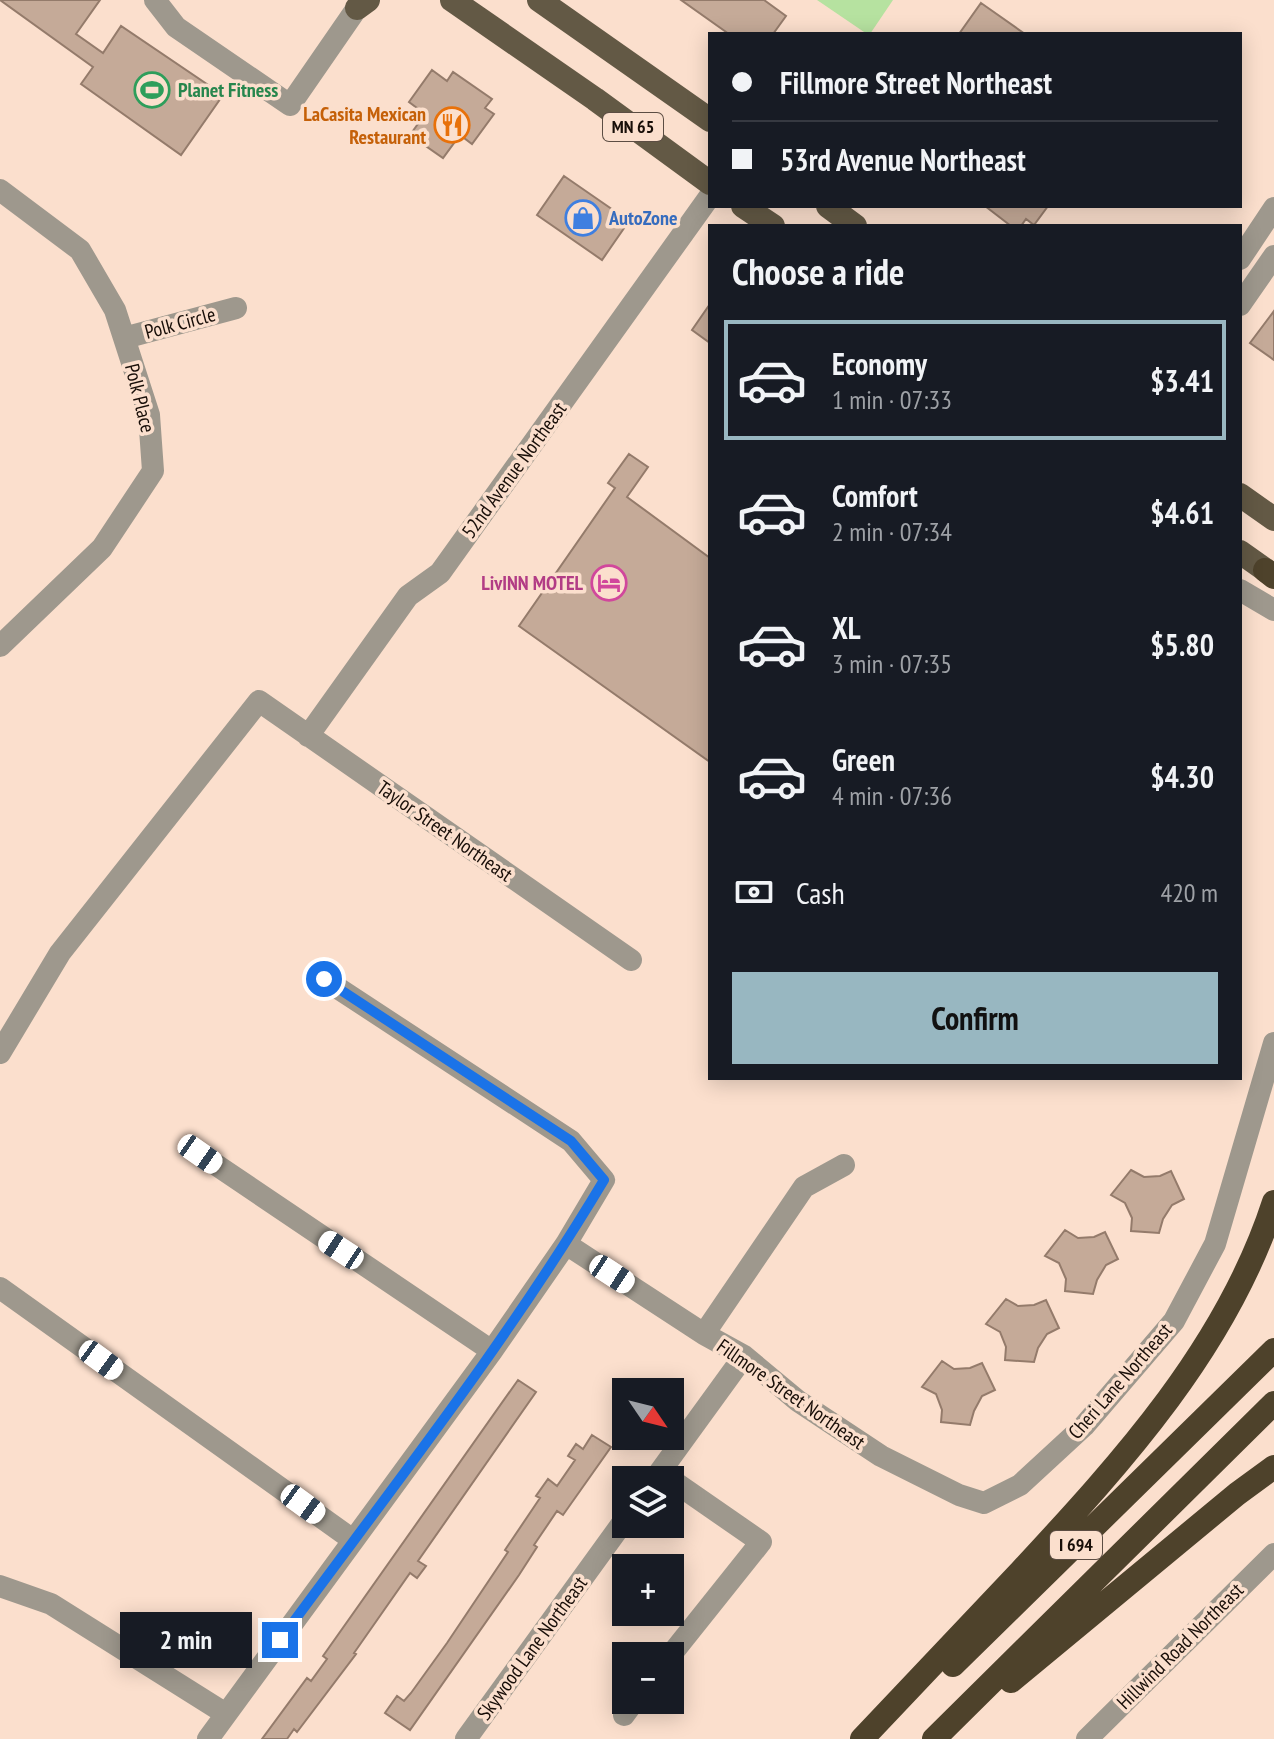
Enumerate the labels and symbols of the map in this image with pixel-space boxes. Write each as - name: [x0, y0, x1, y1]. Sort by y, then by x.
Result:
- sports icon: Planet Fitness: [133, 71, 171, 109]
- place label: Planet Fitness: [178, 77, 278, 103]
- place label: LaCasita Mexican Restaurant: [303, 101, 426, 150]
- restaurant icon: LaCasita Mexican Restaurant: [433, 106, 471, 144]
- road number: MN 65: [603, 113, 663, 141]
- shop icon: AutoZone: [564, 199, 602, 237]
- place label: AutoZone: [608, 205, 677, 231]
- street label: Polk Circle: [142, 301, 218, 345]
- street label: Polk Place: [119, 361, 161, 435]
- street label: 52nd Avenue Northeast: [456, 396, 572, 543]
- hotel icon: LivINN MOTEL: [590, 564, 628, 602]
- place label: LivINN MOTEL: [481, 570, 584, 596]
- street label: Taylor Street Northeast: [372, 775, 518, 888]
- route start: [306, 961, 342, 997]
- car: [173, 1130, 227, 1178]
- car: [314, 1227, 368, 1273]
- car: [585, 1251, 639, 1297]
- street label: Cheri Lane Northeast: [1062, 1317, 1178, 1445]
- street label: Fillmore Street Northeast: [712, 1333, 871, 1455]
- car: [75, 1336, 127, 1384]
- north arrow: [612, 1378, 684, 1450]
- car: [277, 1480, 329, 1528]
- road number: I 694: [1050, 1531, 1102, 1559]
- street label: Skywood Lane Northeast: [471, 1571, 593, 1725]
- street label: Hillwind Road Northeast: [1111, 1577, 1249, 1715]
- callout: 2 min: [120, 1612, 252, 1668]
- route end: [262, 1622, 298, 1658]

